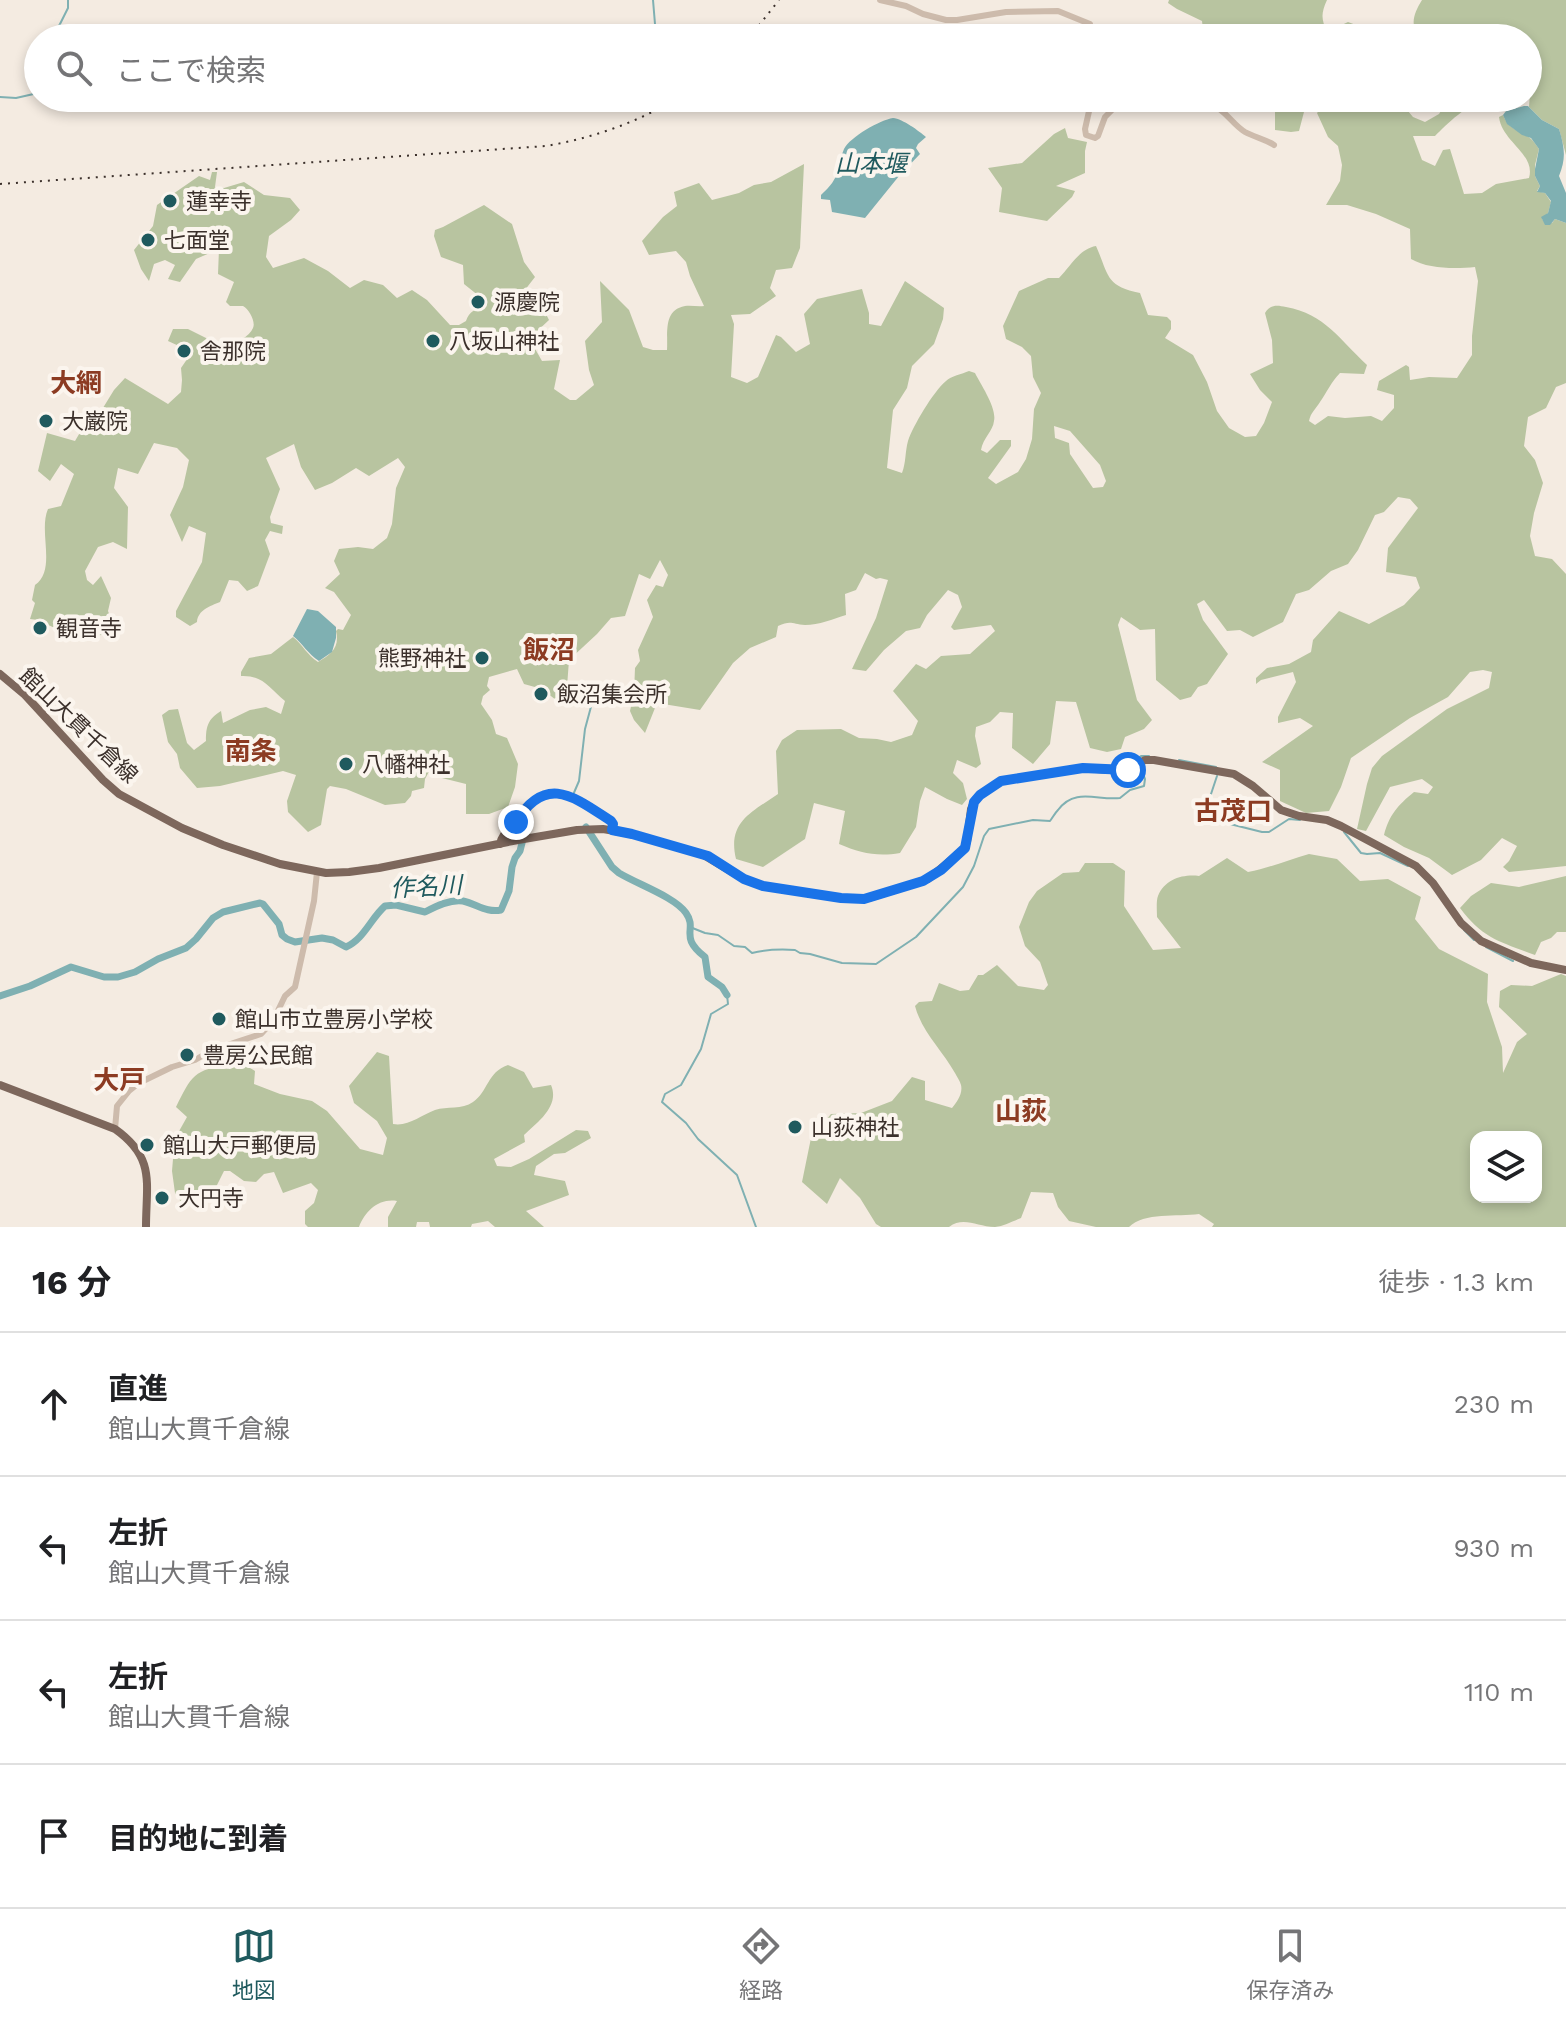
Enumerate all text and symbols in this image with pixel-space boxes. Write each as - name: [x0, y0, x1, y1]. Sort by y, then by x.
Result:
- search box: [24, 24, 1542, 112]
- icon: search: [52, 46, 96, 90]
- text: ここで検索: [116, 53, 266, 88]
- water label: 山本堰: [835, 150, 911, 178]
- place label: 蓮幸寺: [186, 189, 252, 214]
- marker: 蓮幸寺: [161, 192, 179, 210]
- place label: 七面堂: [164, 228, 230, 253]
- marker: 七面堂: [139, 231, 157, 249]
- place label: 源慶院: [494, 290, 560, 315]
- marker: 源慶院: [469, 293, 487, 311]
- place label: 八坂山神社: [449, 329, 559, 354]
- marker: 八坂山神社: [424, 332, 442, 350]
- place label: 舎那院: [200, 339, 266, 364]
- marker: 舎那院: [175, 342, 193, 360]
- district label: 大網: [50, 368, 102, 398]
- place label: 大巌院: [62, 409, 128, 434]
- marker: 大巌院: [37, 412, 55, 430]
- place label: 観音寺: [56, 616, 122, 641]
- marker: 観音寺: [31, 619, 49, 637]
- district label: 飯沼: [523, 635, 575, 665]
- place label: 熊野神社: [378, 646, 466, 671]
- marker: 熊野神社: [473, 649, 491, 667]
- street label: 館山大貫千倉線: [15, 663, 143, 788]
- place label: 飯沼集会所: [557, 682, 667, 707]
- marker: 飯沼集会所: [532, 685, 550, 703]
- district label: 南条: [225, 736, 277, 766]
- place label: 八幡神社: [362, 752, 450, 777]
- route start: [1110, 752, 1146, 788]
- marker: 八幡神社: [337, 755, 355, 773]
- district label: 古茂口: [1194, 796, 1272, 826]
- route end: [498, 804, 534, 840]
- water label: 作名川: [389, 871, 466, 903]
- place label: 館山市立豊房小学校: [235, 1007, 433, 1032]
- marker: 館山市立豊房小学校: [210, 1010, 228, 1028]
- place label: 豊房公民館: [203, 1043, 313, 1068]
- marker: 豊房公民館: [178, 1046, 196, 1064]
- district label: 大戸: [93, 1065, 145, 1095]
- district label: 山荻: [995, 1096, 1047, 1126]
- place label: 山荻神社: [811, 1115, 899, 1140]
- marker: 山荻神社: [786, 1118, 804, 1136]
- map controls: [1470, 1131, 1542, 1203]
- button: layers: [1470, 1131, 1542, 1203]
- place label: 館山大戸郵便局: [163, 1133, 317, 1158]
- marker: 館山大戸郵便局: [138, 1136, 156, 1154]
- place label: 大円寺: [178, 1186, 244, 1211]
- marker: 大円寺: [153, 1189, 171, 1207]
- text: 16 分: [32, 1262, 111, 1302]
- text: 徒歩 · 1.3 km: [1378, 1267, 1534, 1297]
- text: 直進: [108, 1371, 168, 1406]
- icon: ahead: [32, 1382, 76, 1426]
- text: 230 m: [1454, 1389, 1534, 1419]
- text: 館山大貫千倉線: [108, 1414, 290, 1444]
- text: 左折: [108, 1515, 168, 1550]
- icon: left: [32, 1526, 76, 1570]
- text: 930 m: [1454, 1533, 1534, 1563]
- text: 館山大貫千倉線: [108, 1558, 290, 1588]
- text: 左折: [108, 1659, 168, 1694]
- icon: left: [32, 1670, 76, 1714]
- text: 110 m: [1464, 1677, 1534, 1707]
- text: 館山大貫千倉線: [108, 1702, 290, 1732]
- icon: arrive: [32, 1814, 76, 1858]
- text: 目的地に到着: [108, 1821, 288, 1856]
- tab: 地図: [232, 1924, 276, 2004]
- tab: 経路: [739, 1924, 783, 2004]
- tab: 保存済み: [1246, 1924, 1334, 2004]

